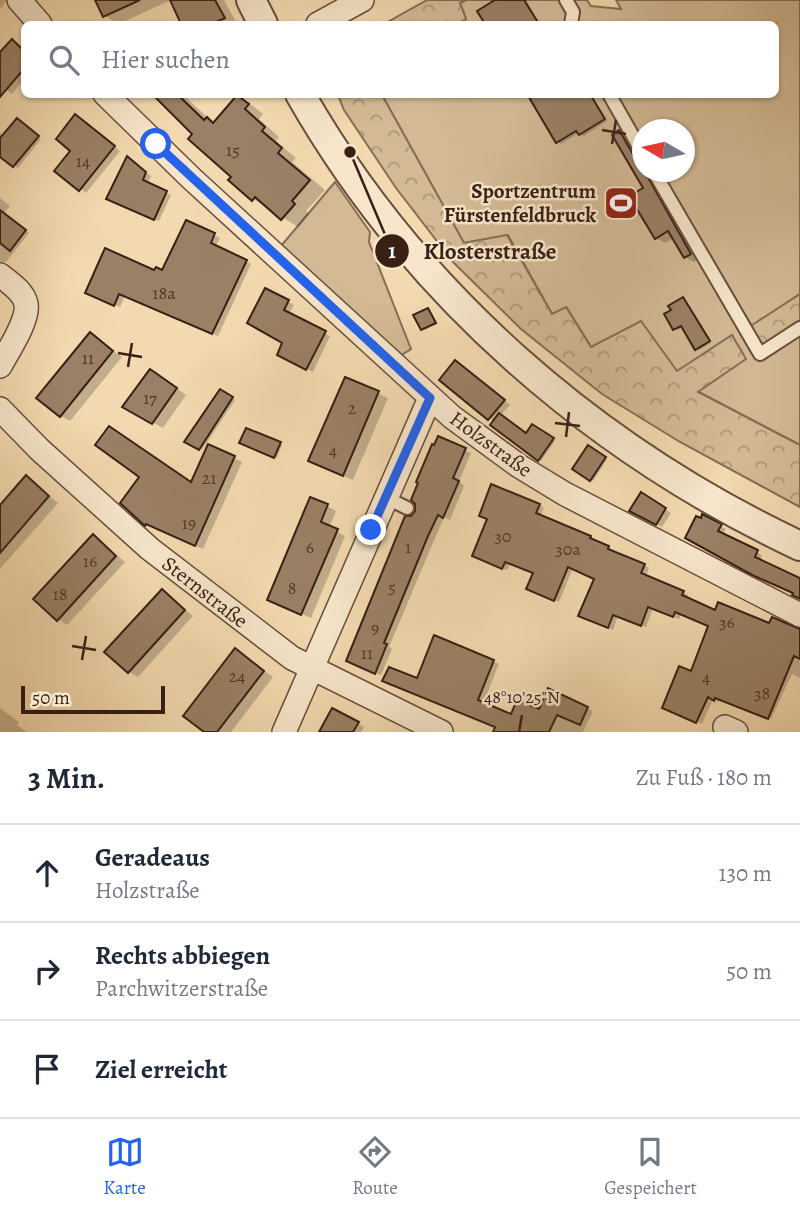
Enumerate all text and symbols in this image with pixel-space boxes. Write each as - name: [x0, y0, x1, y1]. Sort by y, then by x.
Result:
- search box: [21, 21, 779, 98]
- icon: search: [45, 41, 83, 79]
- text: Hier suchen: [101, 42, 230, 77]
- north arrow: [632, 119, 695, 182]
- route start: [140, 128, 171, 159]
- house number: 15: [226, 138, 240, 162]
- house number: 14: [76, 149, 90, 173]
- place label: Sportzentrum Fürstenfeldbruck: [444, 177, 596, 229]
- sports icon: Sportzentrum Fürstenfeldbruck: [602, 184, 640, 222]
- callout: Klosterstraße: [374, 229, 570, 273]
- text: Klosterstraße: [424, 236, 556, 267]
- text: 1: [388, 237, 396, 265]
- house number: 18a: [152, 281, 176, 305]
- house number: 11: [82, 346, 94, 370]
- house number: 17: [143, 386, 157, 410]
- house number: 2: [348, 396, 357, 420]
- street label: Holzstraße: [444, 405, 538, 483]
- house number: 4: [329, 438, 337, 462]
- house number: 21: [202, 466, 216, 490]
- house number: 19: [182, 511, 196, 535]
- route end: [355, 514, 386, 545]
- house number: 30: [494, 524, 512, 548]
- house number: 6: [306, 535, 314, 559]
- house number: 1: [405, 535, 411, 559]
- house number: 30a: [555, 537, 581, 561]
- house number: 16: [83, 549, 97, 573]
- street label: Sternstraße: [156, 550, 254, 634]
- house number: 5: [388, 575, 396, 599]
- house number: 8: [288, 576, 296, 600]
- house number: 18: [53, 582, 67, 606]
- house number: 36: [719, 610, 735, 634]
- house number: 9: [371, 616, 379, 640]
- house number: 11: [361, 641, 373, 665]
- house number: 24: [229, 664, 245, 688]
- house number: 4: [702, 665, 710, 689]
- house number: 38: [754, 681, 770, 705]
- scale bar: [21, 683, 164, 715]
- text: 50 m: [32, 685, 70, 711]
- text: 48°10'25"N: [484, 685, 560, 709]
- text: 3 Min.: [28, 758, 105, 798]
- text: Zu Fuß · 180 m: [636, 762, 772, 793]
- text: Geradeaus: [95, 840, 210, 875]
- icon: ahead: [28, 854, 66, 892]
- text: 130 m: [719, 858, 772, 889]
- text: Holzstraße: [95, 875, 200, 906]
- text: Rechts abbiegen: [95, 938, 270, 973]
- icon: right: [28, 952, 66, 990]
- text: 50 m: [726, 956, 772, 987]
- text: Parchwitzerstraße: [95, 973, 268, 1004]
- icon: arrive: [28, 1050, 66, 1088]
- text: Ziel erreicht: [95, 1052, 228, 1087]
- tab: Karte: [103, 1133, 146, 1201]
- tab: Route: [352, 1133, 398, 1201]
- tab: Gespeichert: [604, 1133, 697, 1201]

